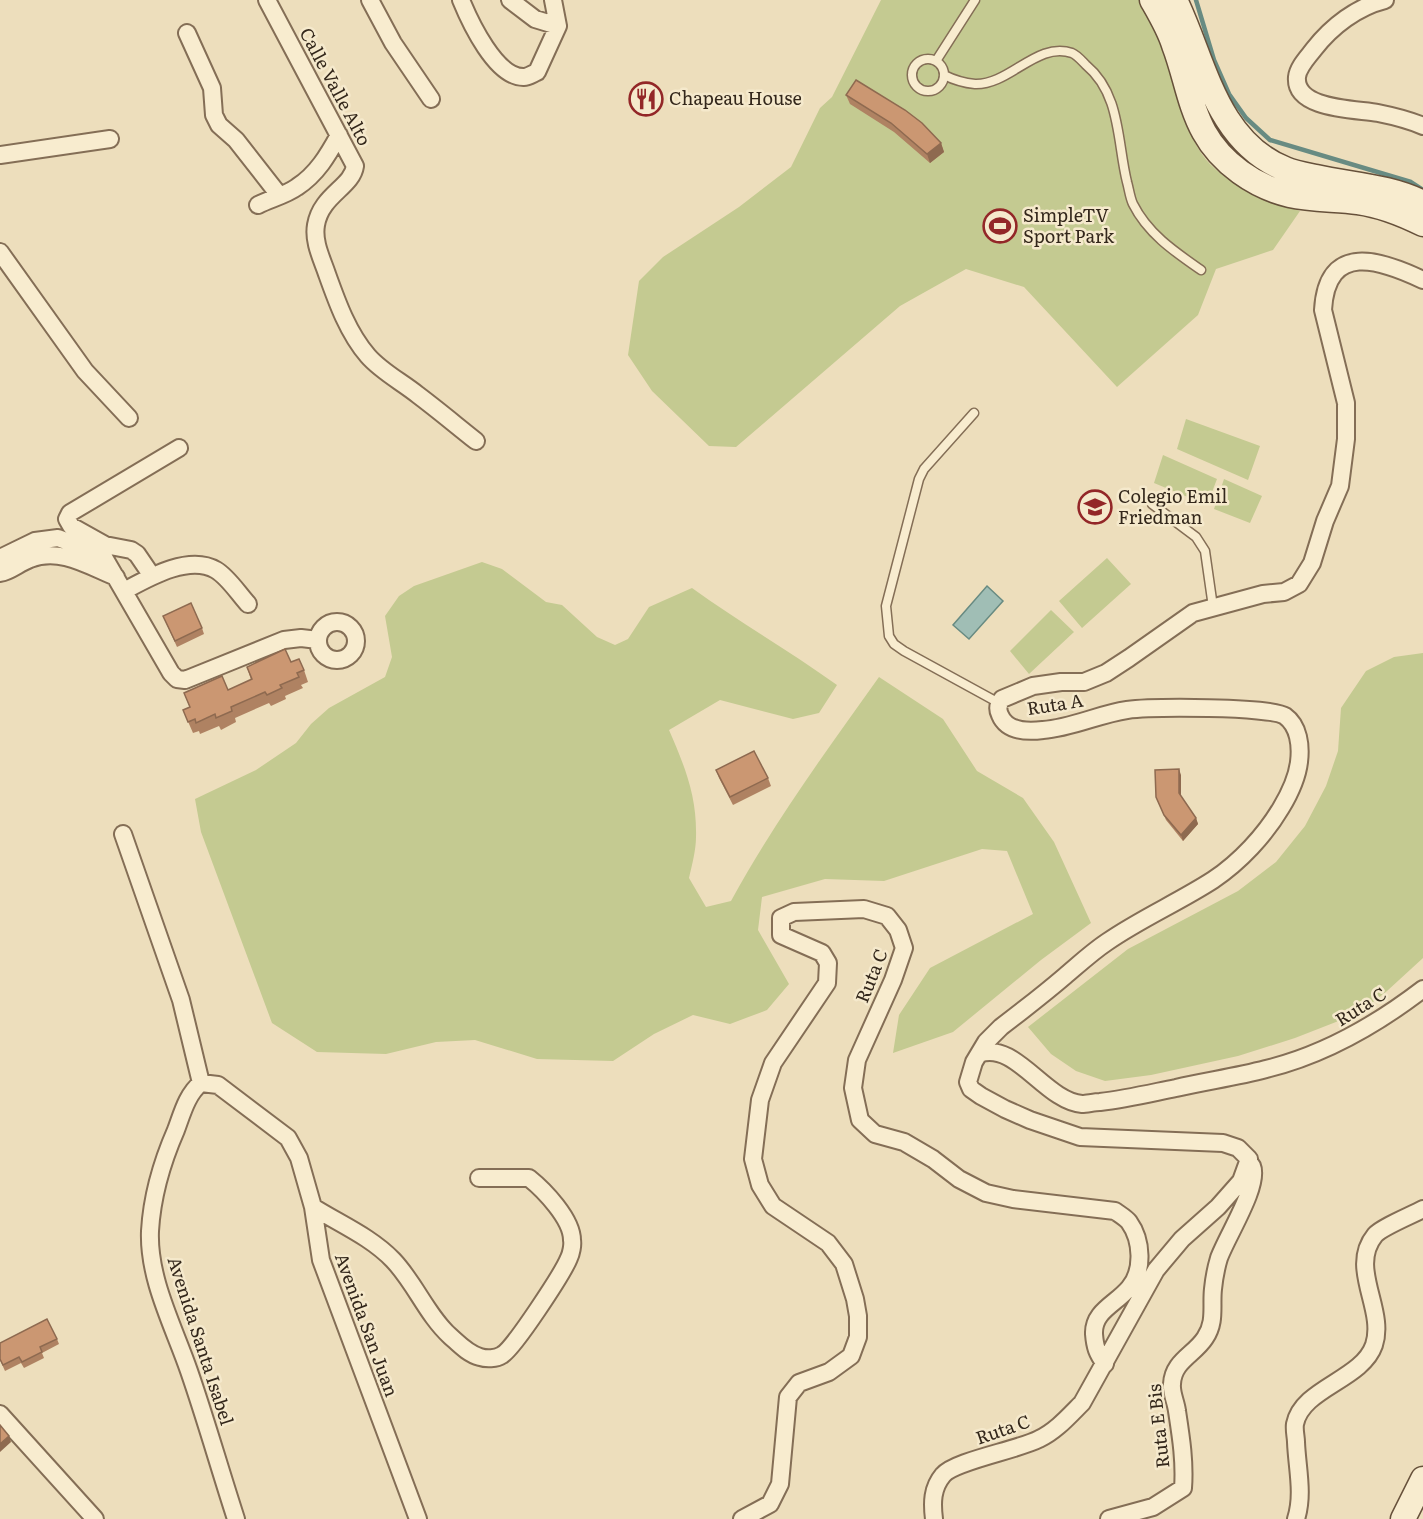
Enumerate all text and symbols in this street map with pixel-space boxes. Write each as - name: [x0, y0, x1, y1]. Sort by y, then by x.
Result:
- street label: Calle Valle Alto: [294, 22, 379, 150]
- restaurant icon: Chapeau House: [628, 81, 664, 117]
- place label: Chapeau House: [669, 84, 802, 111]
- place label: SimpleTV Sport Park: [1023, 201, 1115, 249]
- sports icon: SimpleTV Sport Park: [982, 208, 1018, 244]
- place label: Colegio Emil Friedman: [1118, 482, 1227, 530]
- school or university icon: Colegio Emil Friedman: [1077, 489, 1113, 525]
- street label: Ruta A: [1025, 686, 1085, 721]
- street label: Ruta C: [848, 944, 894, 1007]
- street label: Ruta C: [1329, 979, 1391, 1032]
- street label: Avenida San Juan: [329, 1249, 406, 1400]
- street label: Avenida Santa Isabel: [161, 1253, 241, 1428]
- street label: Ruta E Bis: [1140, 1383, 1175, 1470]
- street label: Ruta C: [972, 1407, 1033, 1450]

